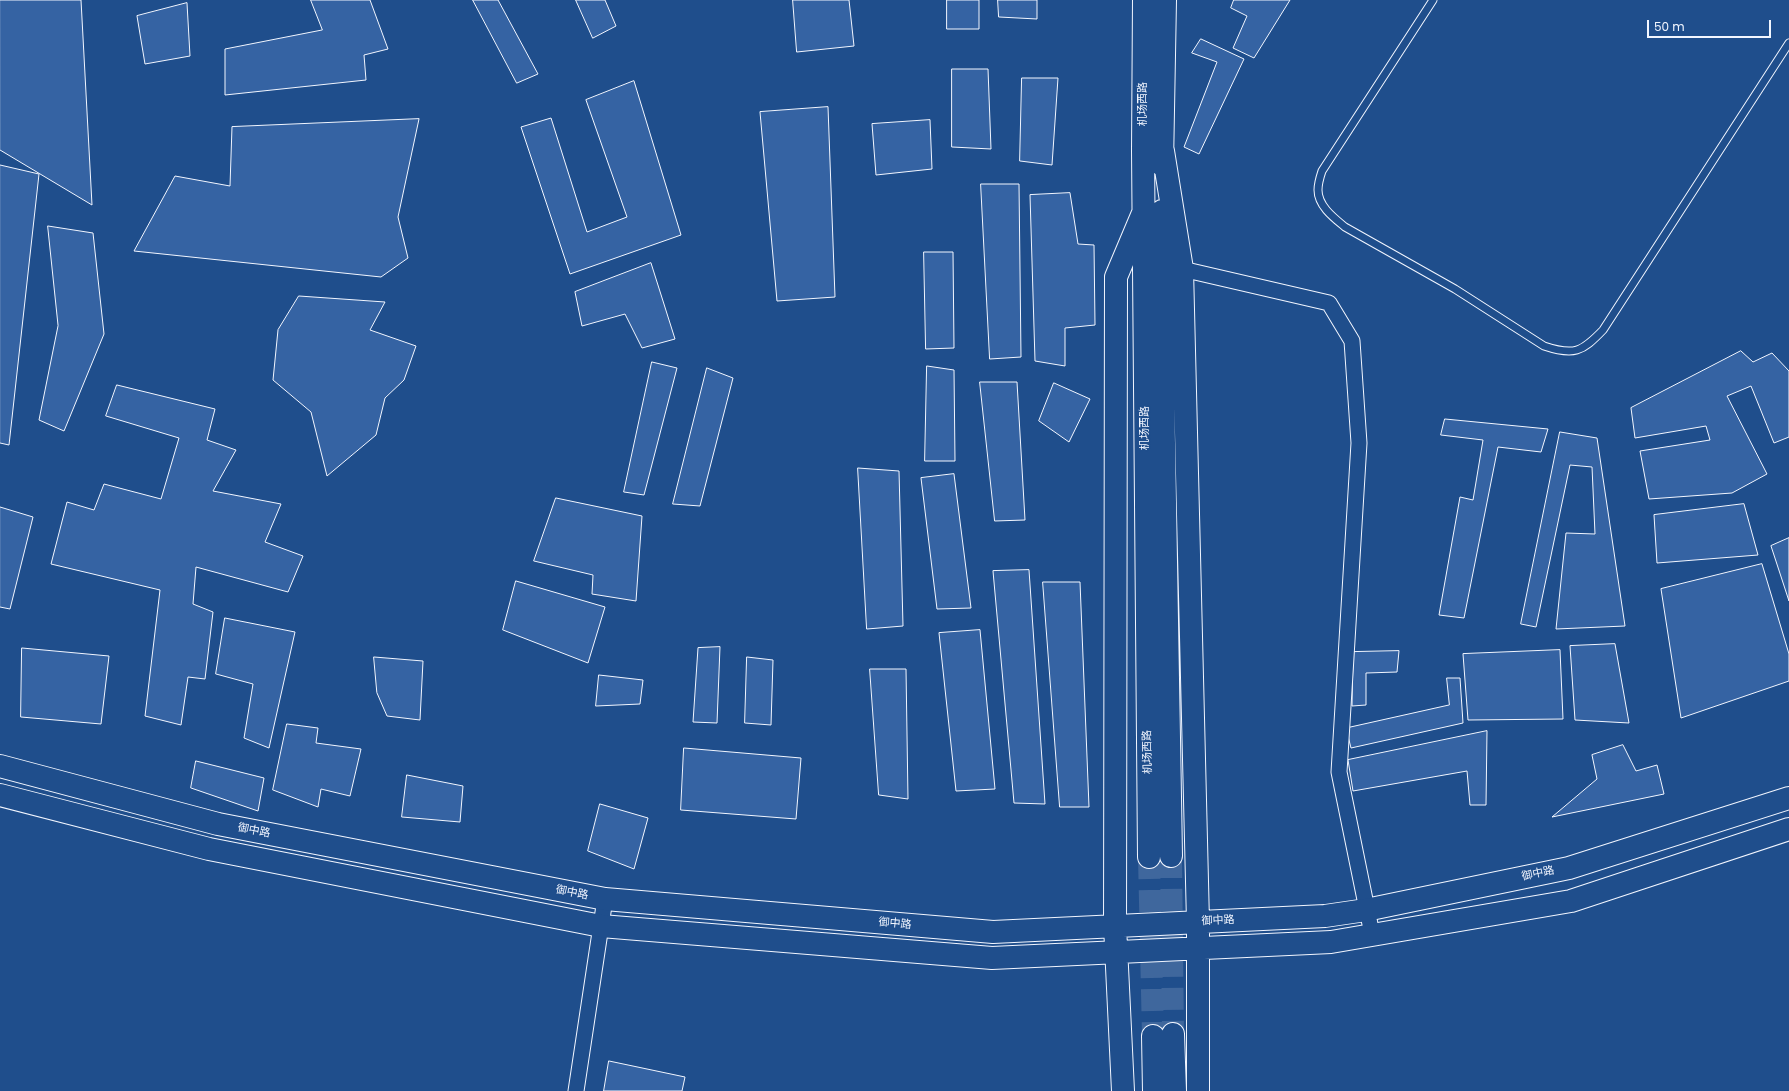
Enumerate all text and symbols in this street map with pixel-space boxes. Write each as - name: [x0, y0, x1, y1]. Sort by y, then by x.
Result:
- scale bar: [1649, 12, 1773, 38]
- text: 50 m: [1654, 18, 1685, 35]
- street label: 机场西路: [1136, 82, 1150, 126]
- street label: 机场西路: [1138, 406, 1152, 450]
- street label: 机场西路: [1141, 730, 1155, 774]
- street label: 御中路: [237, 821, 271, 841]
- street label: 御中路: [1520, 864, 1556, 884]
- street label: 御中路: [555, 883, 589, 903]
- street label: 御中路: [1201, 914, 1235, 928]
- street label: 御中路: [878, 916, 912, 932]

